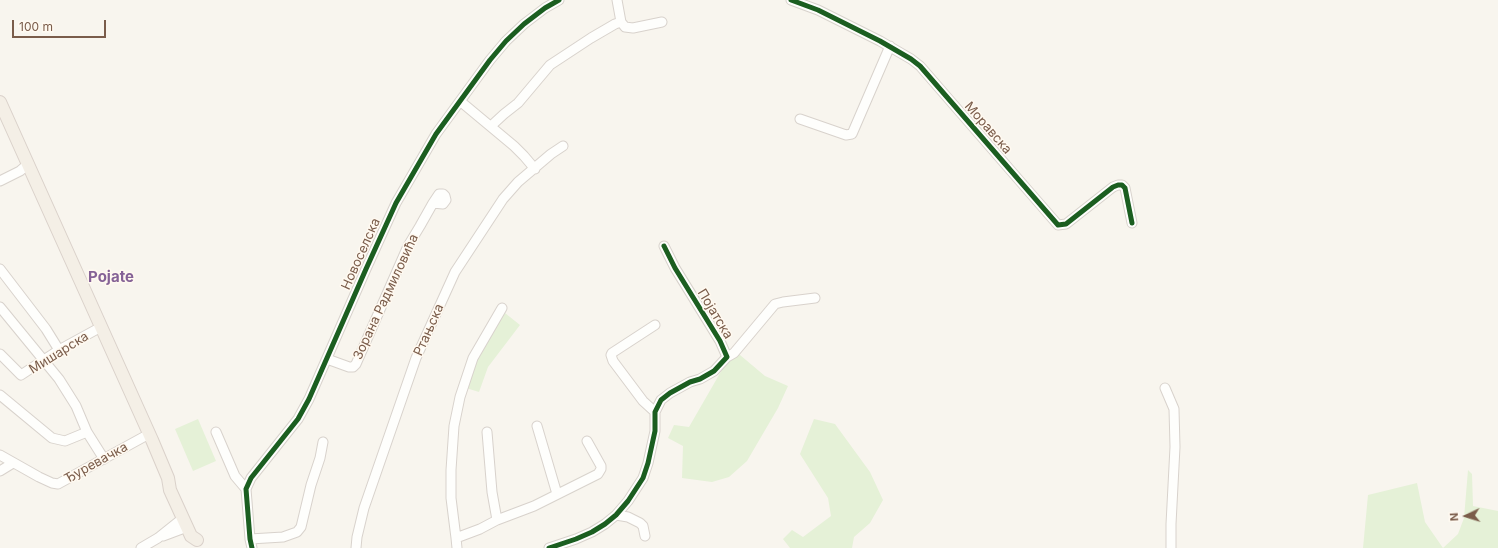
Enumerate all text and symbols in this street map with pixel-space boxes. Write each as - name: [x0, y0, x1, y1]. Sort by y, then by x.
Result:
- scale bar: [14, 12, 108, 38]
- text: 100 m: [19, 19, 53, 34]
- street label: Моравска: [961, 99, 1015, 157]
- street label: Новоселска: [338, 216, 384, 292]
- street label: Зорана Радмиловића: [350, 232, 422, 362]
- district label: Pojate: [88, 268, 134, 286]
- street label: Појатска: [694, 286, 736, 342]
- street label: Ртањска: [411, 302, 447, 358]
- street label: Мишарска: [26, 329, 92, 377]
- street label: Ђуревачка: [62, 439, 130, 487]
- north arrow: [1446, 496, 1486, 536]
- text: N: [1447, 512, 1461, 522]

